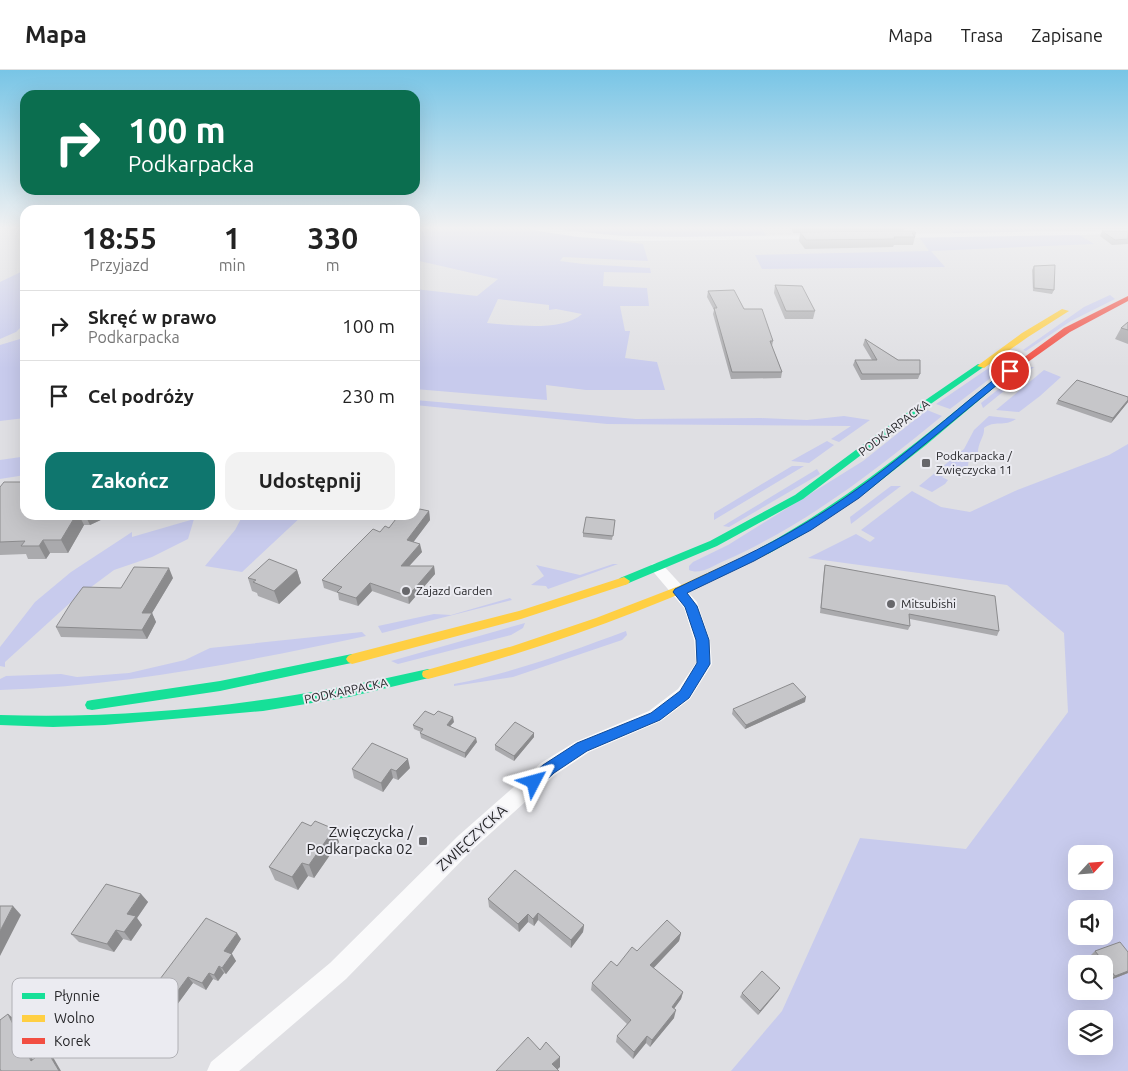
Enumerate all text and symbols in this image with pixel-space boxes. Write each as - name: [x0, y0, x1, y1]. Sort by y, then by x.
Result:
- text: Mapa: [25, 21, 87, 48]
- text: Mapa: [888, 25, 933, 45]
- text: Trasa: [961, 25, 1003, 45]
- text: Zapisane: [1031, 25, 1103, 45]
- icon: right: [45, 110, 110, 175]
- text: 100 m: [128, 110, 226, 150]
- text: Podkarpacka: [128, 151, 254, 176]
- text: 18:55: [82, 221, 157, 255]
- text: 1: [224, 221, 241, 255]
- text: 330: [307, 221, 358, 255]
- text: Przyjazd: [90, 256, 149, 274]
- text: min: [219, 256, 246, 274]
- text: m: [326, 256, 340, 274]
- text: Skręć w prawo: [88, 306, 217, 328]
- icon: right: [45, 312, 73, 340]
- text: 100 m: [342, 315, 395, 337]
- text: Podkarpacka: [88, 328, 180, 346]
- pin: [989, 350, 1031, 392]
- icon: arrive: [996, 357, 1024, 385]
- icon: arrive: [45, 382, 73, 410]
- text: Cel podróży: [88, 385, 194, 407]
- text: 230 m: [342, 385, 395, 407]
- street label: PODKARPACKA: [856, 397, 932, 458]
- place label: Podkarpacka / Zwięczycka 11: [936, 449, 1013, 476]
- button: Zakończ: [45, 452, 215, 510]
- button: Udostępnij: [225, 452, 395, 510]
- marker: Podkarpacka / Zwięczycka 11: [920, 457, 932, 469]
- place label: Zajazd Garden: [416, 584, 492, 597]
- marker: Zajazd Garden: [400, 585, 412, 597]
- place label: Mitsubishi: [901, 597, 956, 610]
- marker: Mitsubishi: [885, 598, 897, 610]
- street label: PODKARPACKA: [303, 675, 389, 706]
- position arrow: [507, 755, 559, 807]
- street label: ZWIĘCZYCKA: [433, 801, 510, 874]
- place label: Zwięczycka / Podkarpacka 02: [307, 823, 413, 857]
- marker: Zwięczycka / Podkarpacka 02: [417, 835, 429, 847]
- north arrow: [1068, 845, 1112, 890]
- map controls: [1068, 845, 1113, 1055]
- button: sound: [1068, 900, 1113, 945]
- button: search: [1068, 955, 1113, 1000]
- legend: [12, 978, 178, 1058]
- text: Płynnie: [54, 988, 100, 1004]
- text: Wolno: [54, 1010, 95, 1026]
- button: layers: [1068, 1010, 1113, 1055]
- text: Korek: [54, 1033, 91, 1049]

